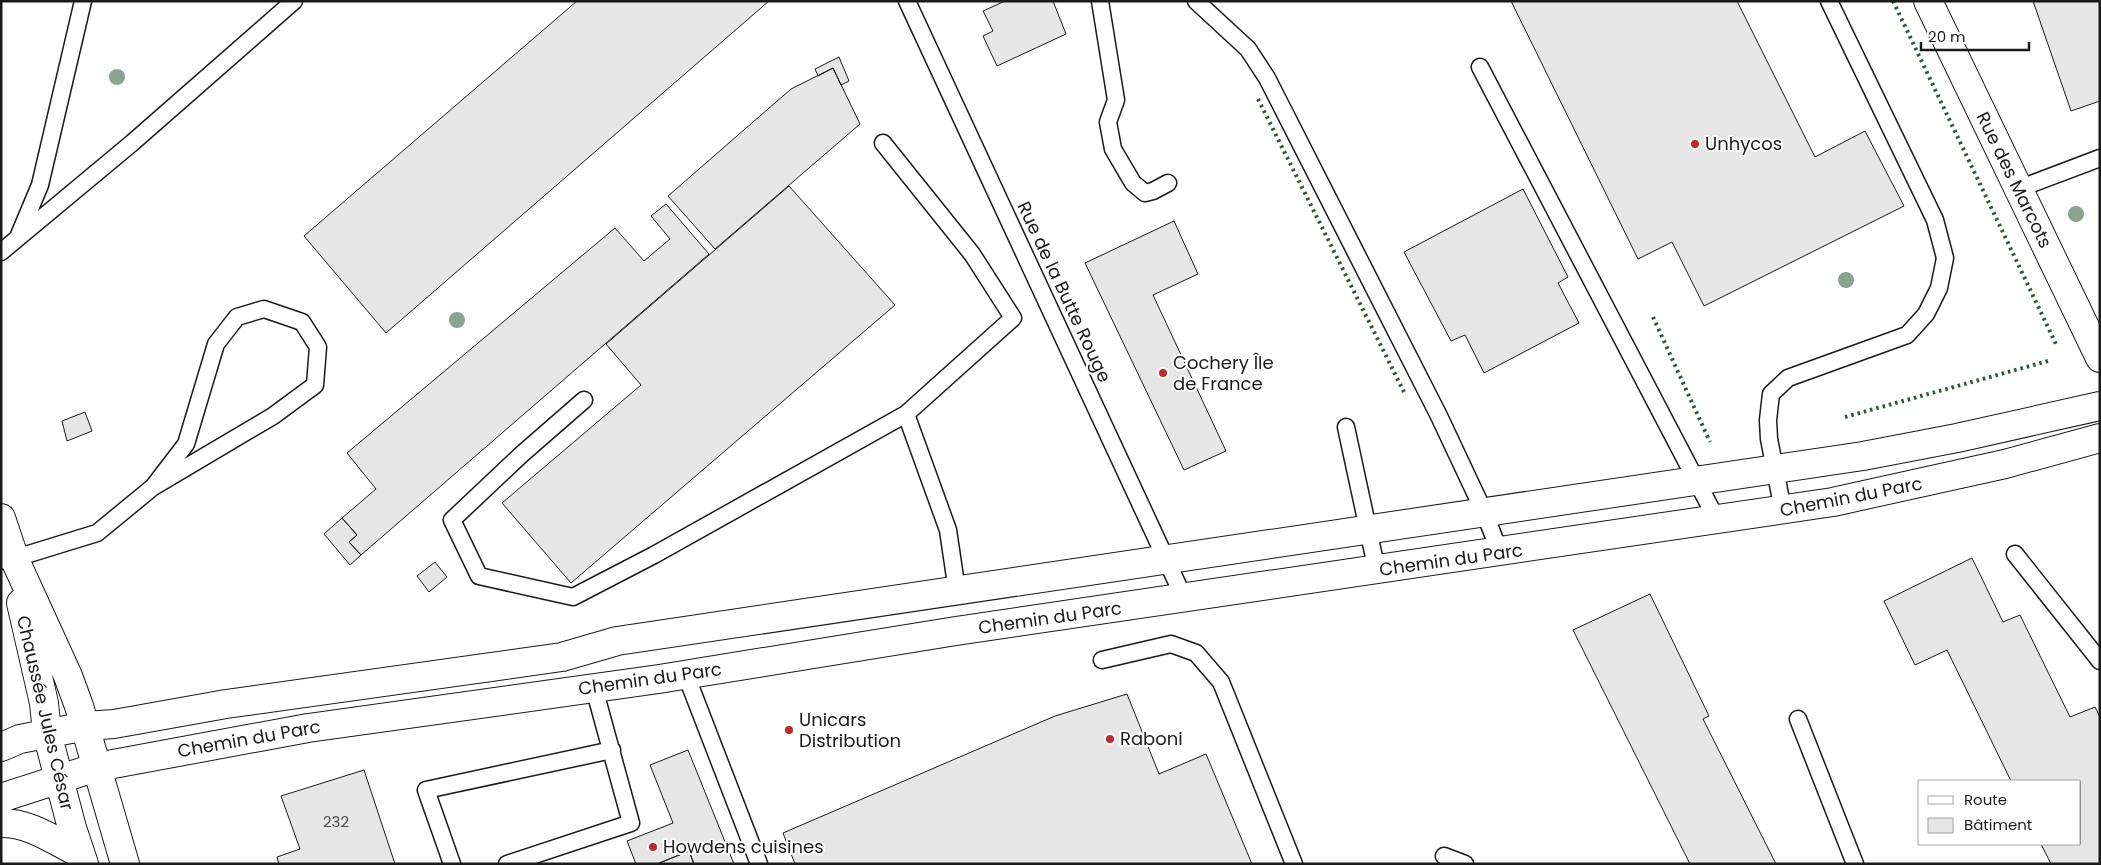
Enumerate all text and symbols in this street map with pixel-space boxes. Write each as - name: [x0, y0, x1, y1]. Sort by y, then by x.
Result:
- scale bar: [1921, 20, 2028, 52]
- text: 20 m: [1928, 26, 1966, 47]
- street label: Rue des Marcots: [1971, 107, 2058, 252]
- place label: Unhycos: [1705, 131, 1782, 156]
- marker: Unhycos: [1689, 138, 1701, 150]
- street label: Rue de la Butte Rouge: [1012, 197, 1117, 386]
- place label: Cochery Île de France: [1173, 350, 1274, 396]
- marker: Cochery Île de France: [1157, 367, 1169, 379]
- street label: Chemin du Parc: [1778, 470, 1924, 523]
- street label: Chemin du Parc: [1378, 537, 1524, 582]
- street label: Chemin du Parc: [977, 595, 1123, 640]
- street label: Chaussée Jules César: [11, 613, 80, 813]
- street label: Chemin du Parc: [577, 656, 723, 701]
- place label: Unicars Distribution: [799, 707, 901, 753]
- street label: Chemin du Parc: [176, 714, 322, 763]
- marker: Unicars Distribution: [783, 724, 795, 736]
- place label: Raboni: [1120, 726, 1183, 751]
- marker: Raboni: [1104, 733, 1116, 745]
- legend: [1918, 780, 2081, 845]
- text: Route: [1964, 789, 2007, 810]
- house number: 232: [323, 811, 349, 832]
- text: Bâtiment: [1964, 814, 2032, 835]
- place label: Howdens cuisines: [663, 834, 824, 859]
- marker: Howdens cuisines: [647, 841, 659, 853]

